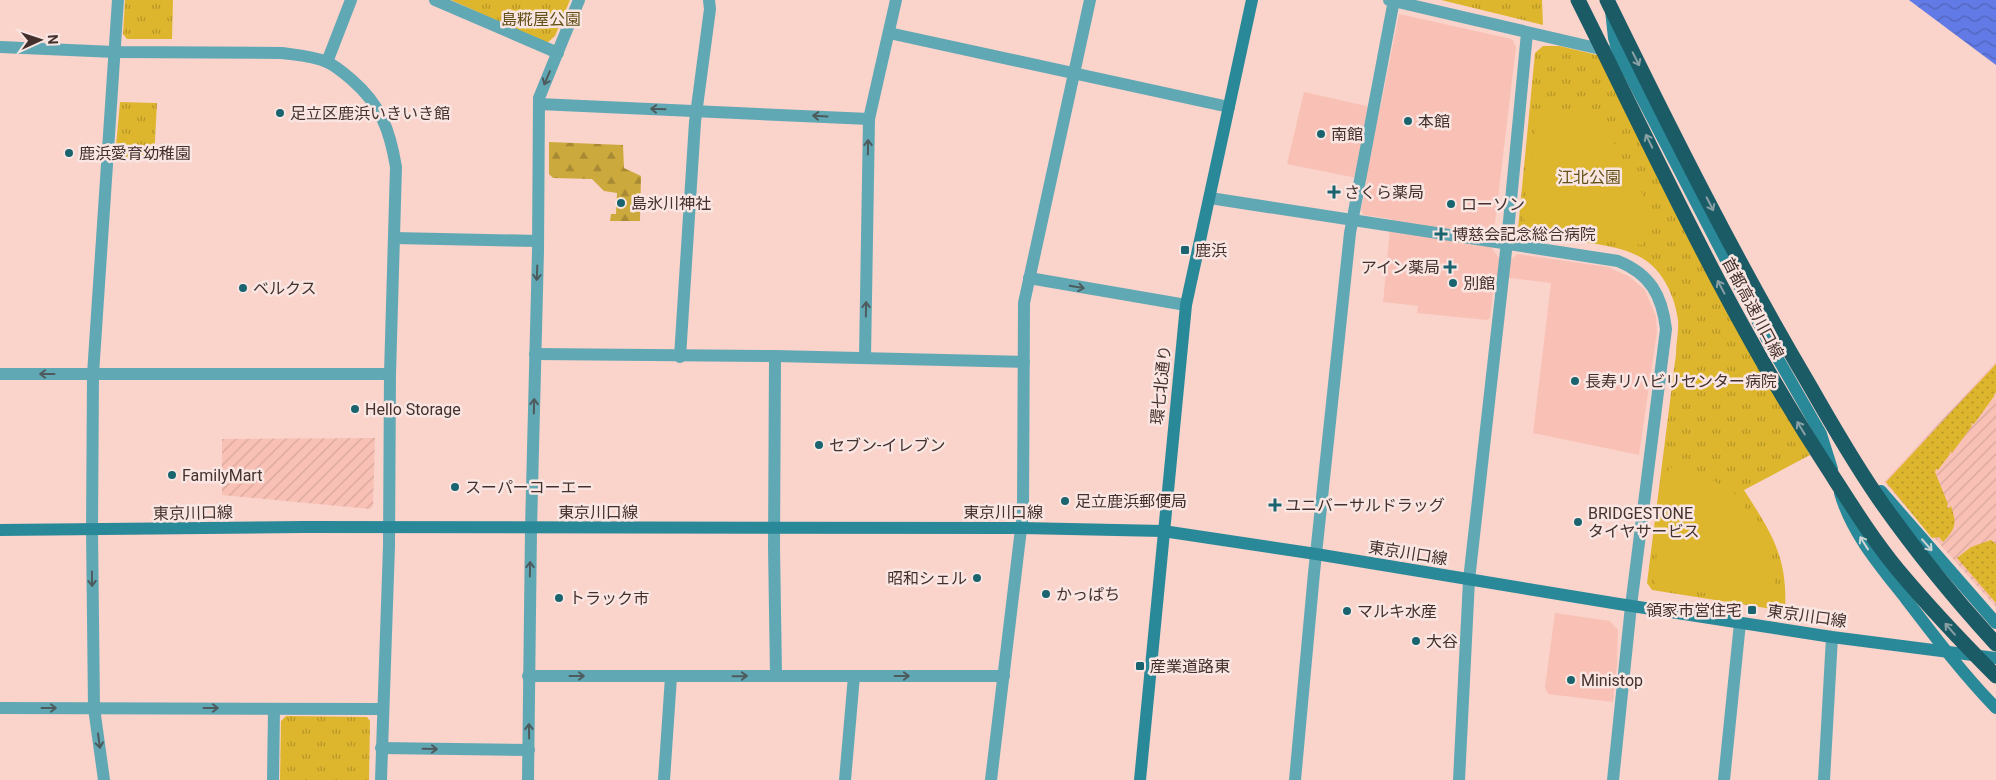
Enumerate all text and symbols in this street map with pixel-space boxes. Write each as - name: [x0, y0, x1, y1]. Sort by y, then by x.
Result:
- park label: 島糀屋公園: [501, 10, 581, 29]
- north arrow: [15, 15, 65, 65]
- text: N: [45, 34, 61, 45]
- one-way arrow: [1631, 52, 1641, 67]
- one-way arrow: [542, 70, 552, 85]
- place label: 足立区鹿浜いきいき館: [290, 104, 450, 123]
- one-way arrow: [650, 104, 666, 113]
- marker: 足立区鹿浜いきいき館: [274, 107, 286, 119]
- one-way arrow: [812, 112, 828, 121]
- place label: 本館: [1418, 112, 1450, 131]
- marker: 本館: [1402, 115, 1414, 127]
- place label: 南館: [1331, 125, 1363, 144]
- marker: 南館: [1315, 128, 1327, 140]
- one-way arrow: [1643, 134, 1653, 149]
- one-way arrow: [864, 139, 873, 155]
- place label: 鹿浜愛育幼稚園: [79, 144, 191, 163]
- marker: 鹿浜愛育幼稚園: [63, 147, 75, 159]
- park label: 江北公園: [1557, 168, 1621, 187]
- place label: さくら薬局: [1344, 183, 1424, 202]
- marker: さくら薬局: [1328, 186, 1340, 198]
- place label: 島氷川神社: [631, 194, 711, 213]
- place label: ローソン: [1461, 195, 1525, 214]
- one-way arrow: [1706, 196, 1715, 211]
- marker: 島氷川神社: [615, 197, 627, 209]
- marker: ローソン: [1445, 198, 1457, 210]
- place label: 博慈会記念総合病院: [1452, 225, 1596, 244]
- marker: 博慈会記念総合病院: [1434, 227, 1448, 241]
- place label: 鹿浜: [1195, 241, 1227, 260]
- marker: 鹿浜: [1179, 244, 1191, 256]
- street label: 首都高速川口線: [1718, 254, 1788, 362]
- place label: アイン薬局: [1361, 258, 1440, 277]
- marker: アイン薬局: [1444, 261, 1456, 273]
- one-way arrow: [532, 265, 542, 281]
- place label: 別館: [1463, 274, 1495, 293]
- marker: 別館: [1447, 277, 1459, 289]
- place label: ベルクス: [253, 279, 317, 298]
- one-way arrow: [1716, 279, 1726, 294]
- marker: ベルクス: [237, 282, 249, 294]
- one-way arrow: [1069, 282, 1085, 292]
- one-way arrow: [861, 302, 871, 318]
- street label: 環七北通り: [1147, 344, 1175, 426]
- one-way arrow: [39, 369, 55, 379]
- place label: 長寿リハビリセンター病院: [1585, 372, 1777, 391]
- marker: 長寿リハビリセンター病院: [1569, 375, 1581, 387]
- one-way arrow: [529, 399, 538, 415]
- place label: Hello Storage: [365, 400, 461, 419]
- marker: Hello Storage: [349, 403, 361, 415]
- one-way arrow: [1796, 421, 1807, 435]
- place label: セブン-イレブン: [829, 436, 945, 455]
- marker: セブン-イレブン: [813, 439, 825, 451]
- place label: FamilyMart: [182, 466, 262, 485]
- marker: FamilyMart: [166, 469, 178, 481]
- place label: スーパーコーエー: [465, 478, 593, 497]
- marker: スーパーコーエー: [449, 481, 461, 493]
- place label: 足立鹿浜郵便局: [1075, 492, 1187, 511]
- marker: 足立鹿浜郵便局: [1059, 495, 1071, 507]
- place label: ユニバーサルドラッグ: [1285, 496, 1445, 515]
- marker: ユニバーサルドラッグ: [1269, 499, 1281, 511]
- street label: 東京川口線: [153, 503, 233, 523]
- street label: 東京川口線: [558, 503, 638, 522]
- street label: 東京川口線: [963, 503, 1043, 522]
- place label: BRIDGESTONE タイヤサービス: [1588, 504, 1700, 541]
- marker: BRIDGESTONE タイヤサービス: [1572, 516, 1584, 528]
- one-way arrow: [1858, 536, 1868, 550]
- street label: 東京川口線: [1367, 537, 1449, 569]
- one-way arrow: [1921, 539, 1933, 552]
- one-way arrow: [526, 561, 535, 577]
- place label: 昭和シェル: [887, 569, 967, 588]
- one-way arrow: [87, 570, 97, 586]
- marker: 昭和シェル: [971, 572, 983, 584]
- place label: かっぱち: [1056, 585, 1120, 604]
- marker: かっぱち: [1040, 588, 1052, 600]
- place label: トラック市: [569, 589, 649, 608]
- marker: トラック市: [553, 592, 565, 604]
- place label: 領家市営住宅: [1646, 601, 1742, 620]
- street label: 東京川口線: [1766, 601, 1848, 631]
- place label: マルキ水産: [1357, 602, 1437, 621]
- marker: 領家市営住宅: [1746, 604, 1758, 616]
- marker: マルキ水産: [1341, 605, 1353, 617]
- one-way arrow: [1944, 622, 1955, 635]
- place label: 大谷: [1426, 632, 1458, 651]
- marker: 大谷: [1410, 635, 1422, 647]
- place label: 産業道路東: [1150, 657, 1230, 676]
- marker: 産業道路東: [1134, 660, 1146, 672]
- one-way arrow: [568, 671, 585, 681]
- one-way arrow: [731, 671, 747, 681]
- one-way arrow: [894, 671, 910, 681]
- place label: Ministop: [1581, 671, 1643, 690]
- marker: Ministop: [1565, 674, 1577, 686]
- one-way arrow: [40, 703, 56, 713]
- one-way arrow: [202, 703, 219, 713]
- one-way arrow: [524, 724, 534, 740]
- one-way arrow: [94, 732, 104, 748]
- one-way arrow: [422, 744, 438, 754]

